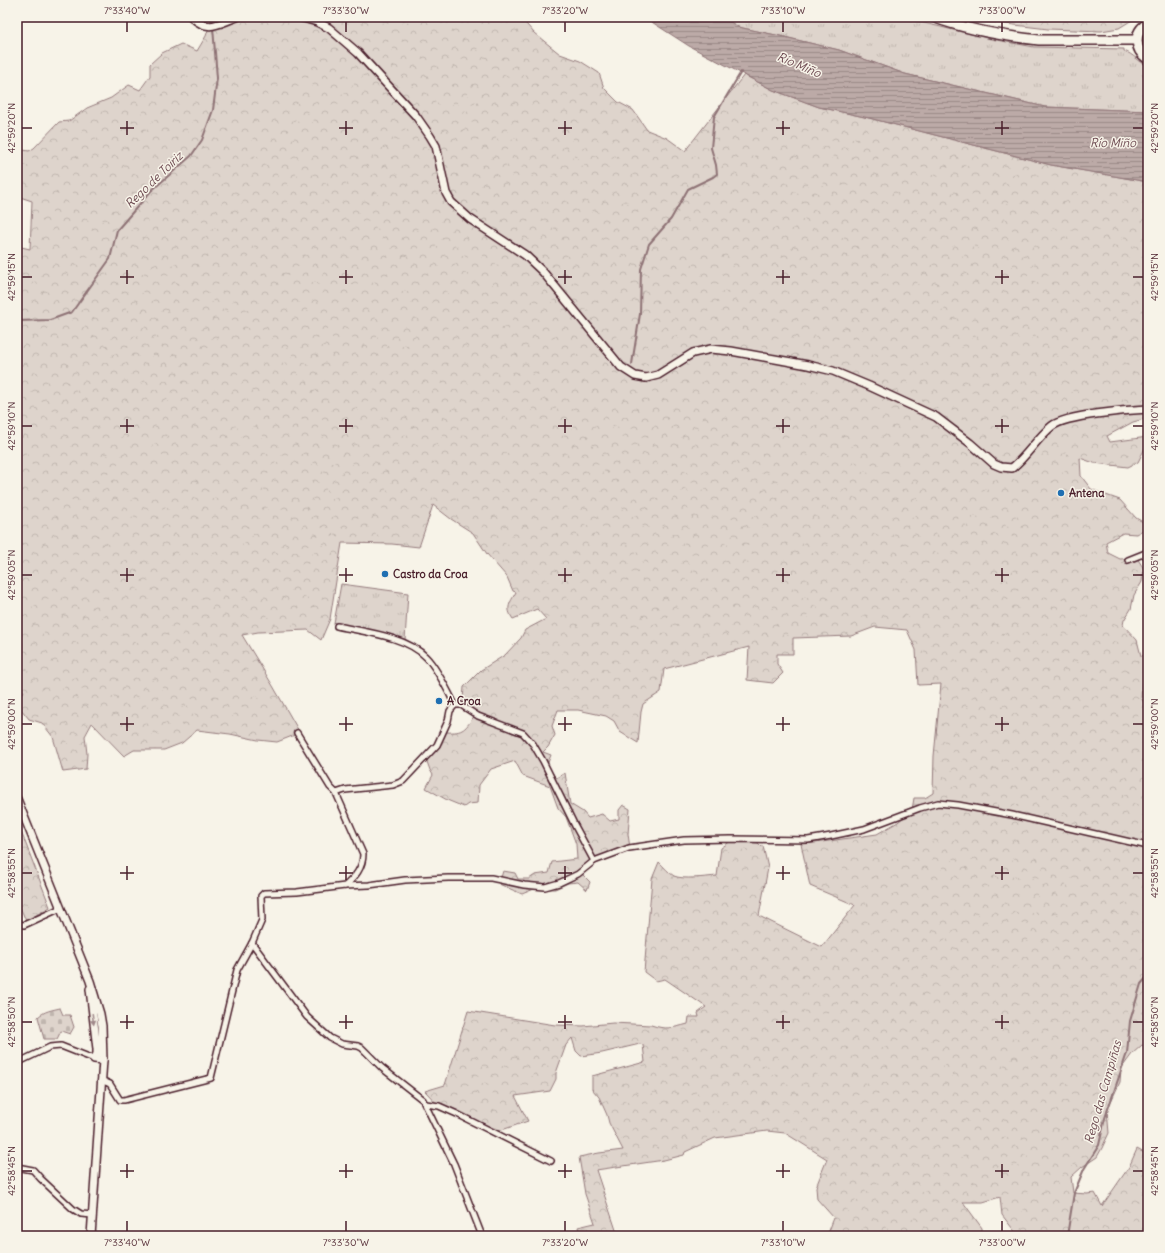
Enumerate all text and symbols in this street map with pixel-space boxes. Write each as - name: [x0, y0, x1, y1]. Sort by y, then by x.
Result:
- text: 7°33'40"W: [104, 4, 150, 17]
- text: 7°33'30"W: [323, 4, 369, 17]
- text: 7°33'20"W: [542, 4, 588, 17]
- text: 7°33'10"W: [761, 4, 805, 17]
- text: 7°33'00"W: [978, 4, 1026, 17]
- water label: Río Miño: [775, 49, 824, 81]
- text: 42°59'20"N: [5, 103, 18, 153]
- text: 42°59'20"N: [1148, 103, 1161, 153]
- water label: Río Miño: [1090, 135, 1137, 150]
- water label: Rego de Toiriz: [122, 147, 187, 211]
- text: 42°59'15"N: [5, 253, 18, 301]
- text: 42°59'15"N: [1148, 253, 1161, 301]
- text: 42°59'10"N: [5, 402, 18, 450]
- text: 42°59'10"N: [1148, 402, 1161, 450]
- place label: Antena: [1069, 486, 1105, 500]
- marker: Antena: [1056, 488, 1066, 498]
- text: 42°59'05"N: [5, 550, 18, 600]
- text: 42°59'05"N: [1148, 550, 1161, 600]
- place label: Castro da Croa: [393, 567, 468, 581]
- marker: Castro da Croa: [380, 569, 390, 579]
- place label: A Croa: [447, 694, 481, 708]
- marker: A Croa: [434, 696, 444, 706]
- text: 42°59'00"N: [5, 698, 18, 750]
- text: 42°59'00"N: [1148, 698, 1161, 750]
- text: 42°58'55"N: [5, 848, 18, 898]
- text: 42°58'55"N: [1148, 848, 1161, 898]
- text: 42°58'50"N: [5, 997, 18, 1047]
- text: 42°58'50"N: [1148, 997, 1161, 1047]
- one-way arrow: [90, 1013, 96, 1025]
- water label: Rego das Campiñas: [1081, 1037, 1125, 1145]
- text: 42°58'45"N: [5, 1146, 18, 1196]
- text: 42°58'45"N: [1148, 1146, 1161, 1196]
- text: 7°33'40"W: [104, 1236, 150, 1249]
- text: 7°33'30"W: [323, 1236, 369, 1249]
- text: 7°33'20"W: [542, 1236, 588, 1249]
- text: 7°33'10"W: [761, 1236, 805, 1249]
- text: 7°33'00"W: [978, 1236, 1026, 1249]

